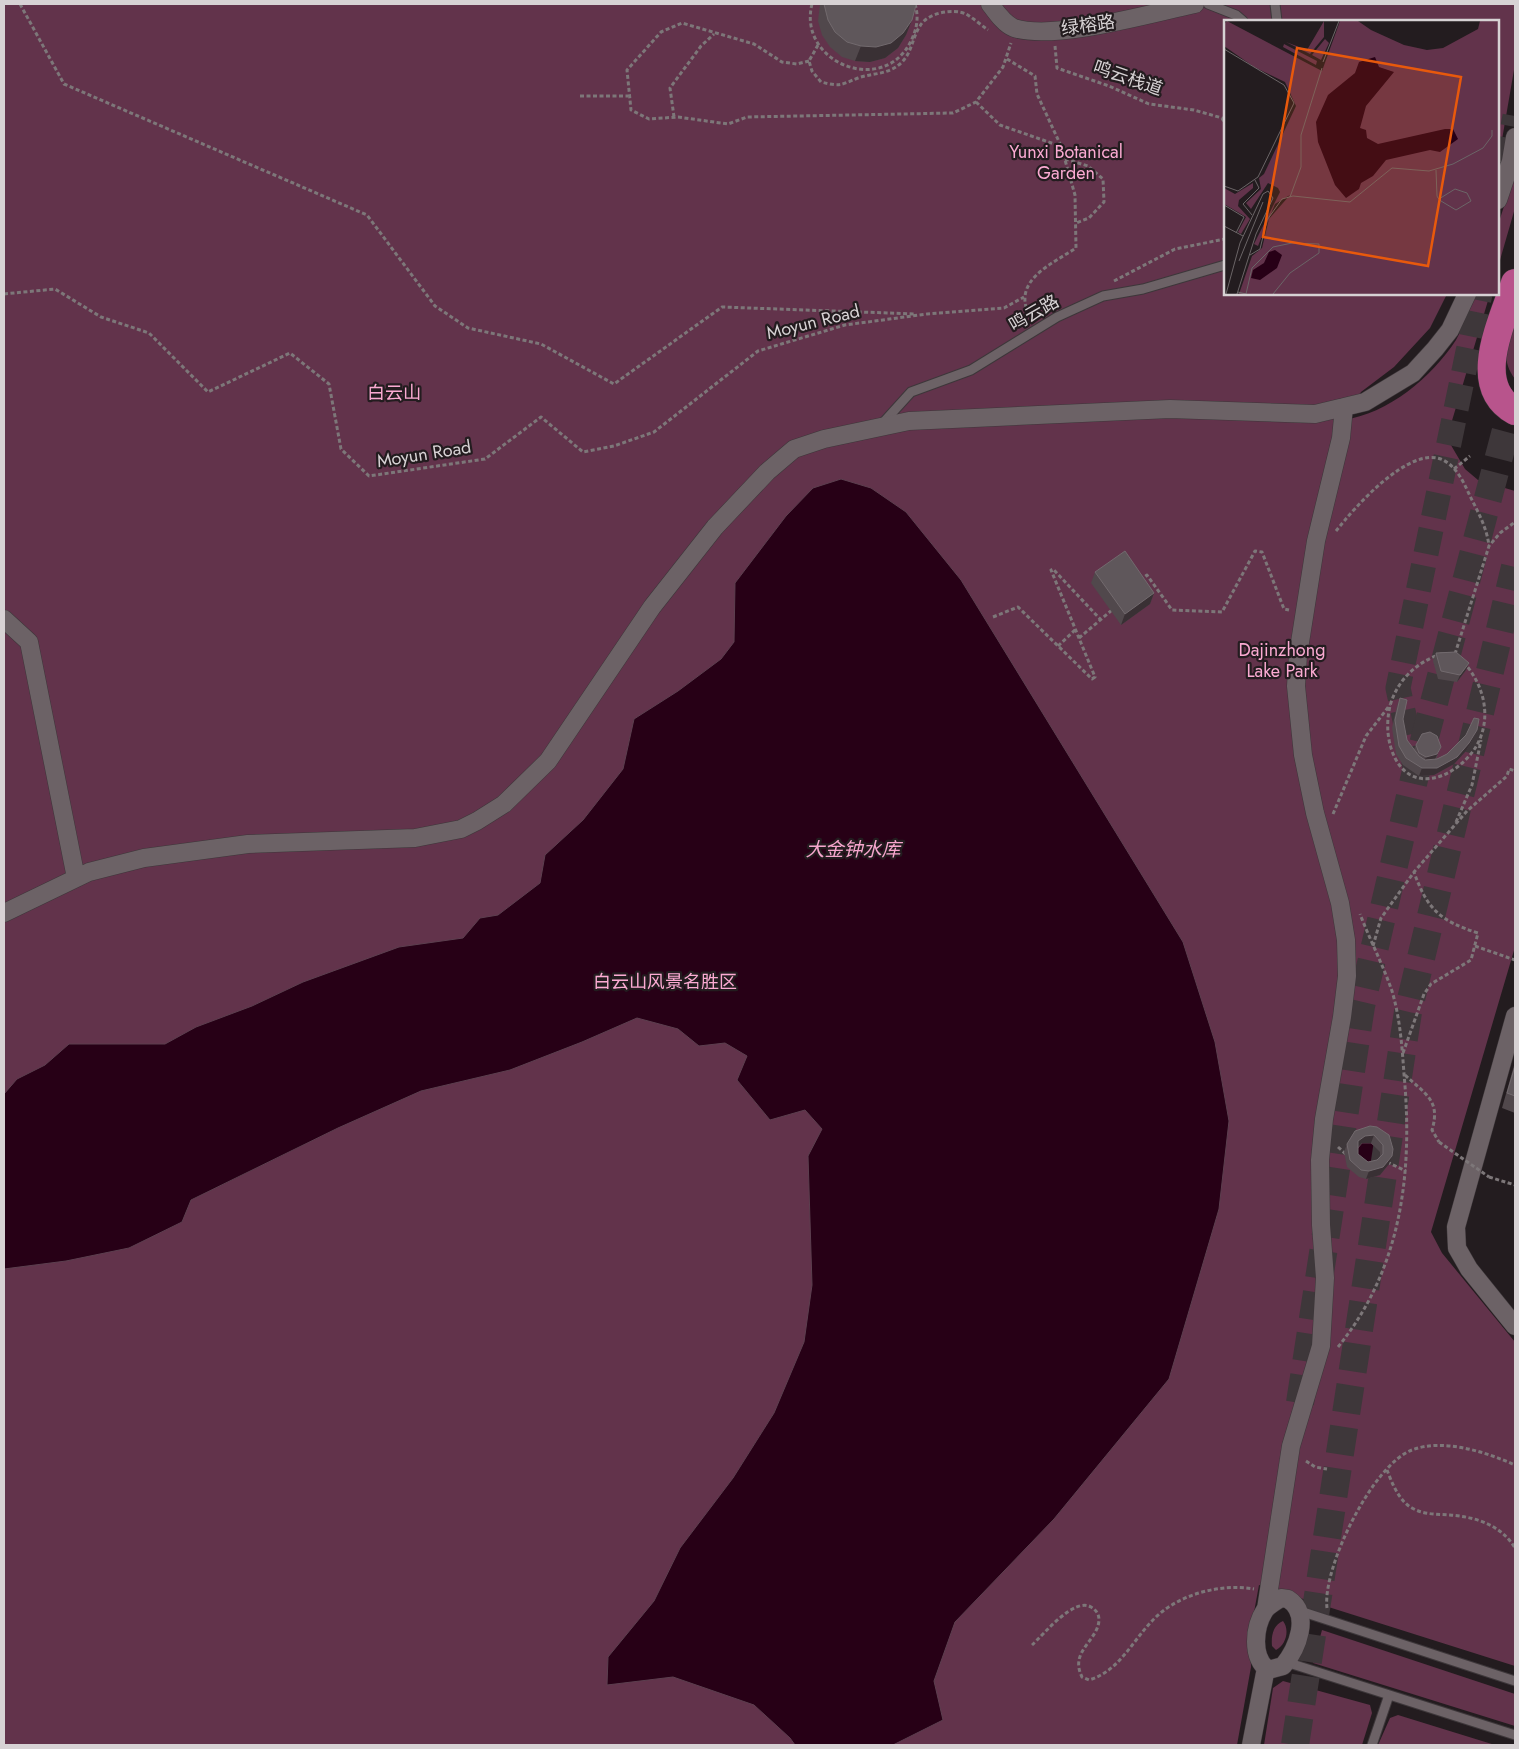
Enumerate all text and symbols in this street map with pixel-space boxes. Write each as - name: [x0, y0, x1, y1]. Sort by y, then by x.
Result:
- street label: 绿榕路: [1059, 8, 1117, 42]
- inset map: [1224, 20, 1499, 295]
- street label: 鸣云栈道: [1090, 54, 1166, 102]
- park label: Yunxi Botanical Garden: [1009, 139, 1123, 186]
- street label: 鸣云路: [1004, 288, 1064, 338]
- street label: Moyun Road: [764, 298, 862, 346]
- park label: 白云山: [367, 380, 421, 406]
- street label: Moyun Road: [375, 434, 473, 474]
- park label: Dajinzhong Lake Park: [1239, 637, 1325, 684]
- water label: 大金钟水库: [805, 836, 903, 863]
- park label: 白云山风景名胜区: [593, 969, 737, 995]

